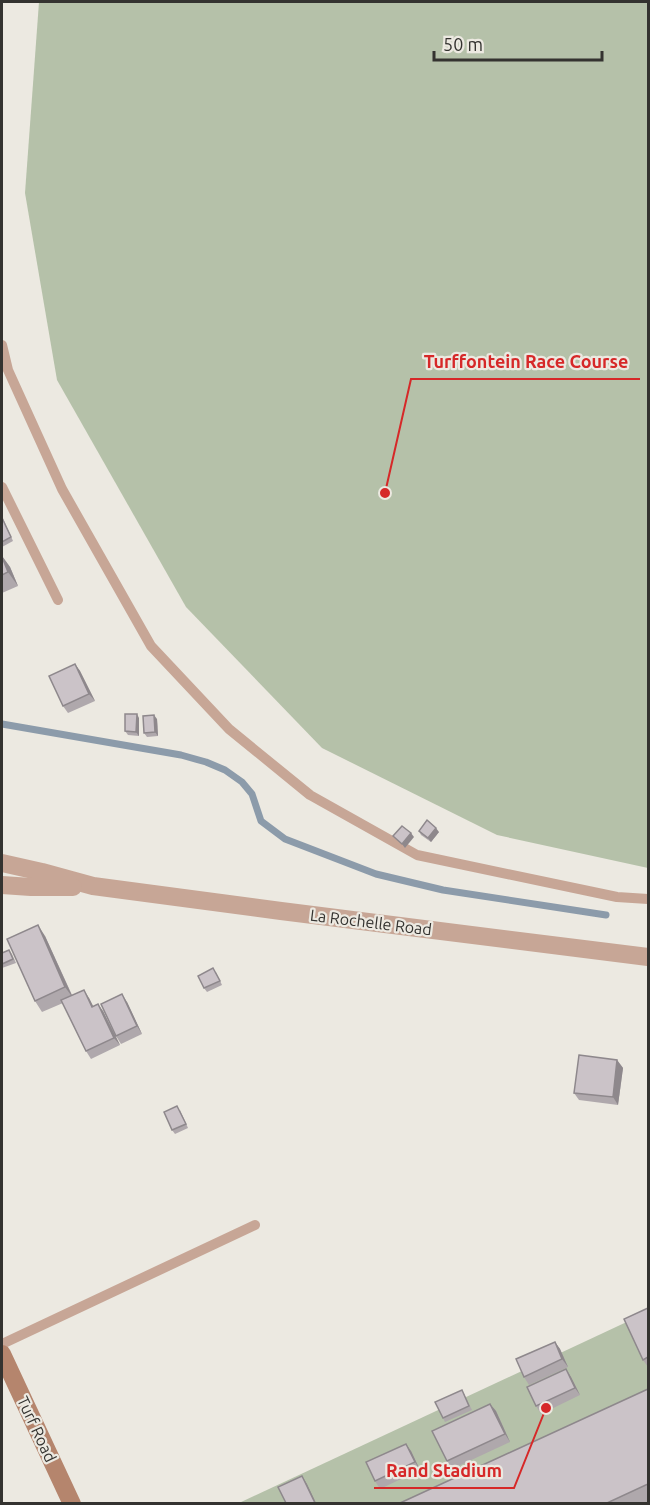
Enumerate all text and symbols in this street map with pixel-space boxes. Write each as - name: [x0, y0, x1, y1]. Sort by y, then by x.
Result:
- scale bar: [434, 24, 602, 62]
- text: 50 m: [443, 34, 483, 54]
- callout: Turffontein Race Course: [411, 343, 640, 379]
- text: Turffontein Race Course: [424, 351, 628, 371]
- street label: La Rochelle Road: [309, 906, 433, 938]
- street label: Turf Road: [14, 1393, 60, 1465]
- callout: Rand Stadium: [374, 1452, 514, 1488]
- text: Rand Stadium: [386, 1460, 502, 1480]

